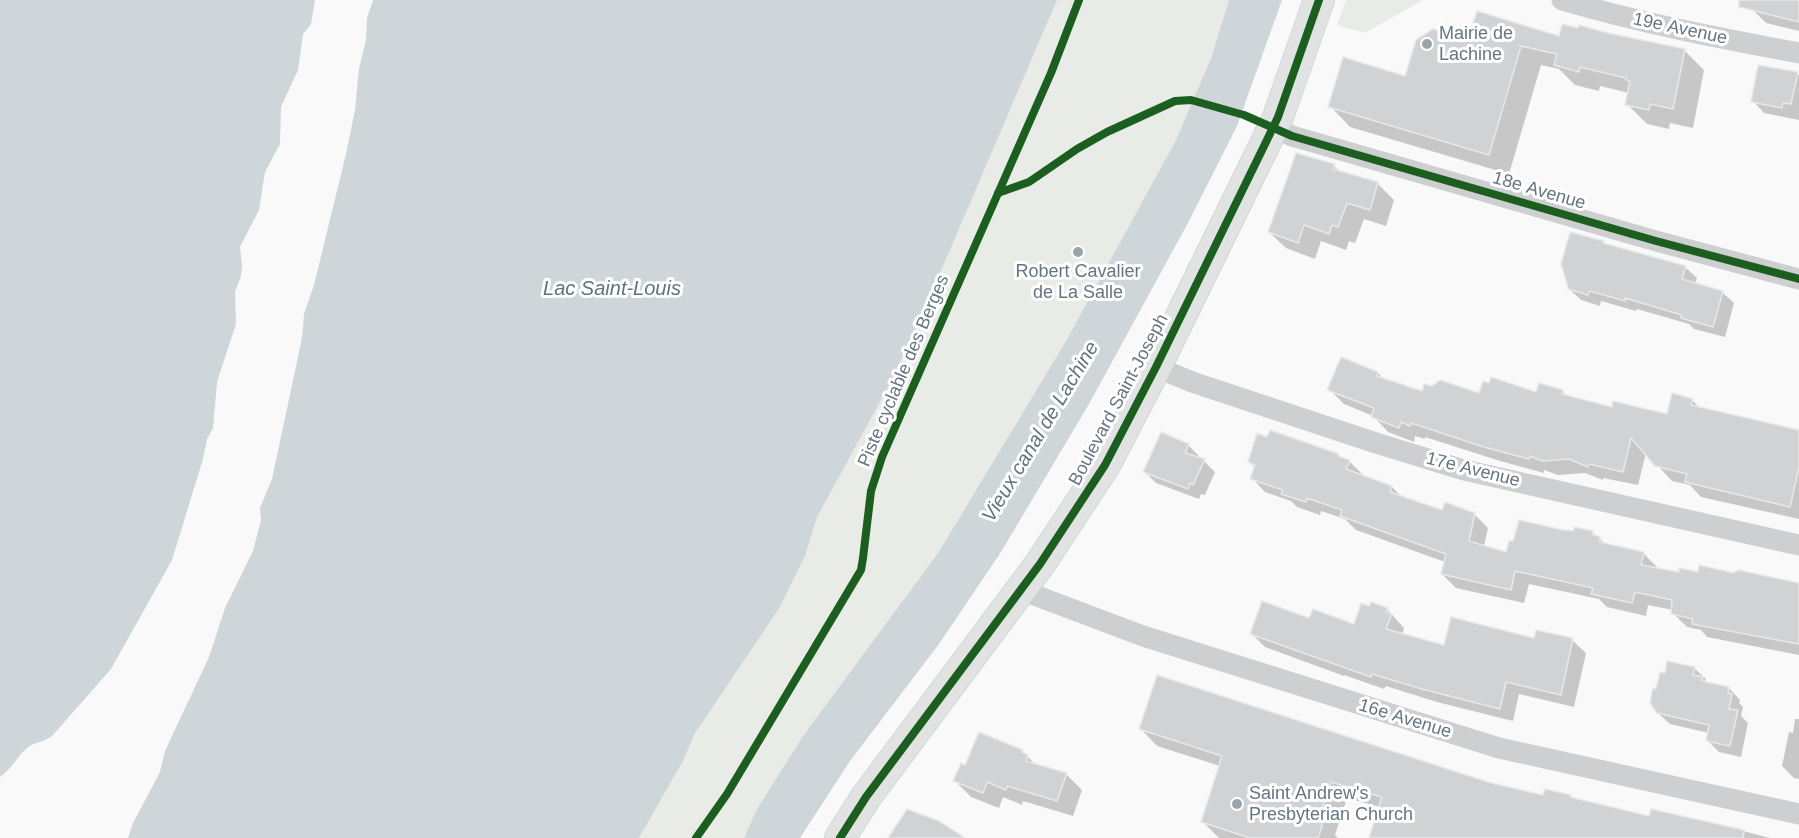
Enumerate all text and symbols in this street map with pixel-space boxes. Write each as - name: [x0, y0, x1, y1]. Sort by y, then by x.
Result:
- street label: 19e Avenue: [1631, 8, 1729, 50]
- place label: Mairie de Lachine: [1439, 23, 1513, 66]
- marker: Mairie de Lachine: [1420, 37, 1434, 51]
- street label: 18e Avenue: [1490, 167, 1588, 215]
- marker: Robert Cavalier de La Salle: [1071, 245, 1085, 259]
- place label: Robert Cavalier de La Salle: [1015, 261, 1141, 304]
- street label: Piste cyclable des Berges: [854, 272, 954, 470]
- water label: Lac Saint-Louis: [543, 277, 681, 301]
- street label: Boulevard Saint-Joseph: [1065, 311, 1173, 489]
- water label: Vieux canal de Lachine: [978, 337, 1104, 527]
- street label: 17e Avenue: [1424, 448, 1522, 492]
- street label: 16e Avenue: [1356, 695, 1454, 743]
- place label: Saint Andrew's Presbyterian Church: [1249, 783, 1413, 826]
- marker: Saint Andrew's Presbyterian Church: [1230, 797, 1244, 811]

